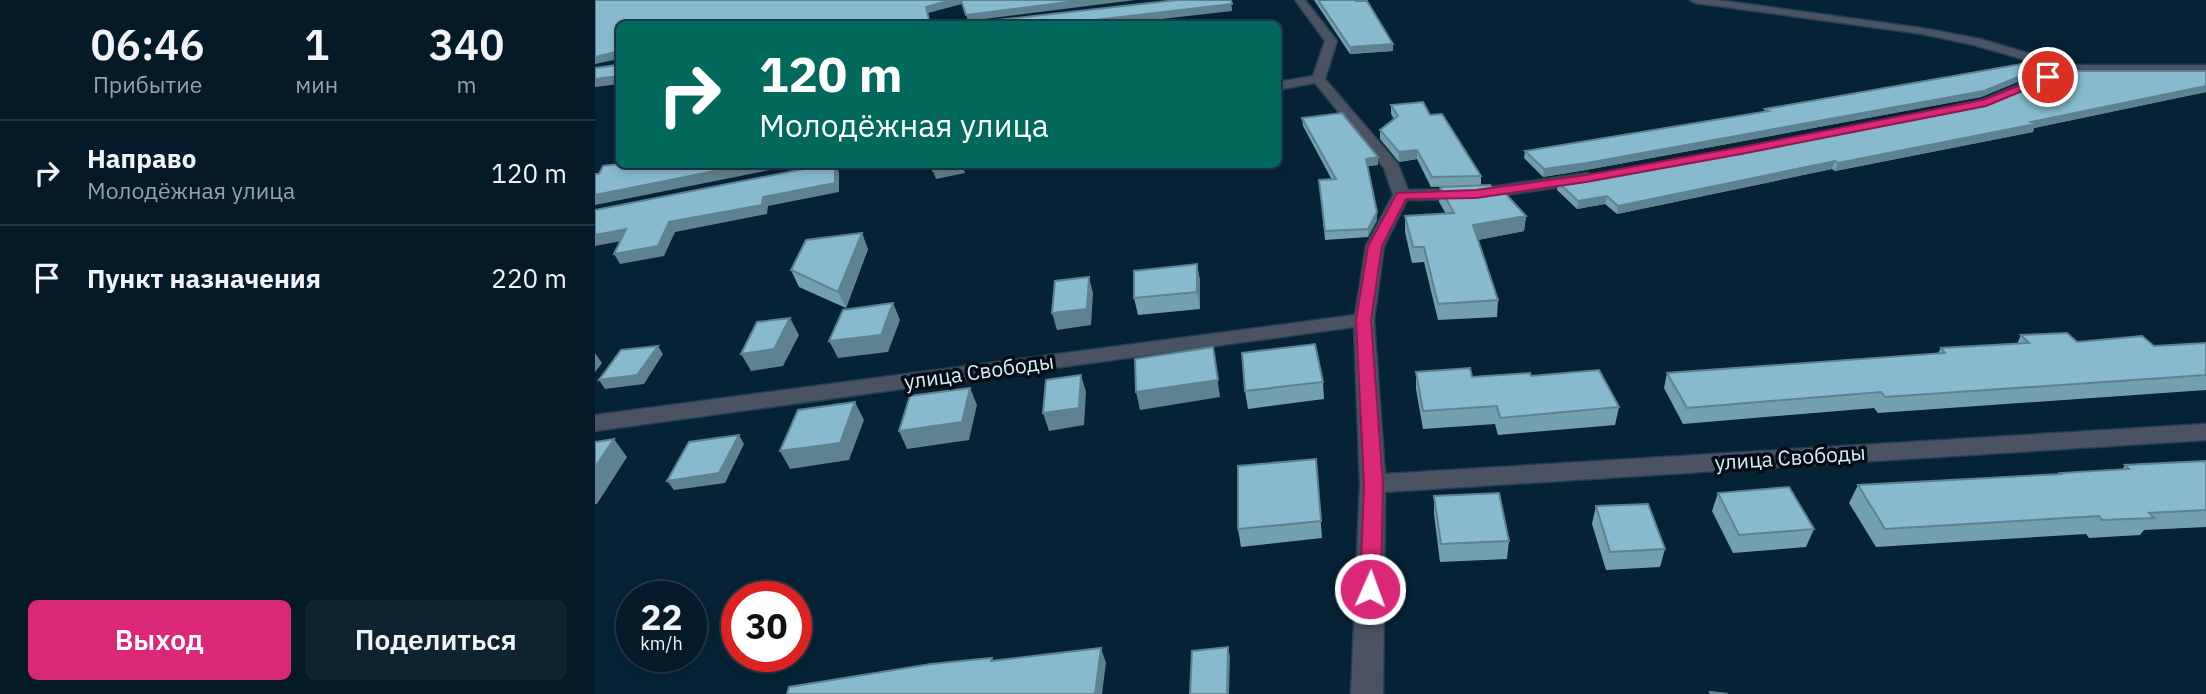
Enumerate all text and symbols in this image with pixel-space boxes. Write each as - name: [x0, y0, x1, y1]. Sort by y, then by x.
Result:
- text: 06:46: [91, 17, 205, 72]
- text: 1: [304, 17, 329, 72]
- text: 340: [429, 17, 504, 72]
- text: 120 m: [759, 42, 903, 105]
- pin: [2018, 47, 2078, 107]
- icon: right: [644, 49, 735, 140]
- icon: arrive: [2029, 58, 2067, 96]
- text: Прибытие: [93, 69, 202, 99]
- text: мин: [295, 69, 338, 99]
- text: m: [457, 69, 477, 99]
- text: Молодёжная улица: [759, 104, 1049, 146]
- text: Направо: [87, 141, 196, 175]
- icon: right: [28, 154, 66, 192]
- text: 120 m: [491, 156, 567, 190]
- text: Молодёжная улица: [87, 175, 295, 205]
- icon: arrive: [28, 259, 66, 297]
- text: Пункт назначения: [87, 261, 321, 295]
- text: 220 m: [491, 261, 567, 295]
- street label: улица Свободы: [902, 347, 1056, 395]
- street label: улица Свободы: [1714, 438, 1866, 476]
- position arrow: [1333, 552, 1407, 626]
- speed limit sign: 30: [721, 581, 812, 672]
- text: 22: [640, 594, 683, 640]
- button: Выход: [28, 600, 291, 680]
- button: Поделиться: [305, 600, 567, 680]
- text: km/h: [640, 632, 683, 655]

